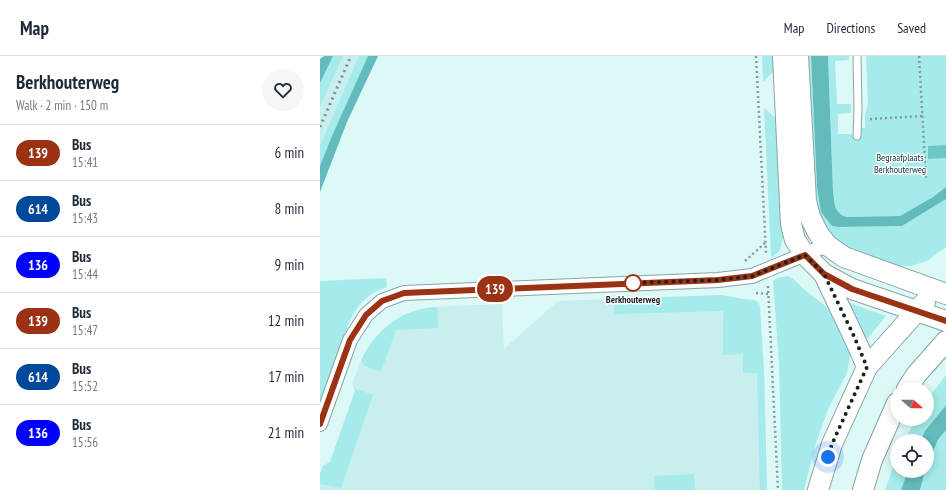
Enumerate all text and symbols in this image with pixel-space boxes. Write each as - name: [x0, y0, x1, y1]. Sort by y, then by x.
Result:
- text: Map: [20, 16, 49, 40]
- text: Map: [784, 19, 804, 37]
- text: Directions: [826, 19, 875, 37]
- text: Saved: [897, 19, 926, 37]
- button: heart: [262, 69, 304, 111]
- text: Berkhouterweg: [16, 70, 119, 94]
- text: Walk · 2 min · 150 m: [16, 97, 108, 114]
- text: Bus: [72, 135, 91, 154]
- text: 6 min: [274, 143, 304, 162]
- text: 139: [28, 144, 48, 162]
- park label: Begraafplaats Berkhouterweg: [874, 151, 926, 176]
- text: 15:41: [72, 154, 98, 171]
- text: Bus: [72, 191, 91, 210]
- text: 8 min: [274, 199, 304, 218]
- text: 614: [28, 200, 48, 218]
- text: 15:43: [72, 210, 98, 227]
- text: Bus: [72, 247, 91, 266]
- text: 9 min: [274, 255, 304, 274]
- text: 136: [28, 256, 48, 274]
- text: 15:44: [72, 266, 98, 283]
- marker: Berkhouterweg: [624, 274, 642, 292]
- line badge: 139: [472, 276, 518, 302]
- text: 139: [485, 280, 505, 298]
- place label: Berkhouterweg: [606, 293, 661, 306]
- text: Bus: [72, 303, 91, 322]
- text: 12 min: [268, 311, 304, 330]
- text: 139: [28, 312, 48, 330]
- text: 15:47: [72, 322, 98, 339]
- text: Bus: [72, 359, 91, 378]
- text: 17 min: [268, 367, 304, 386]
- text: 614: [28, 368, 48, 386]
- text: 15:52: [72, 378, 98, 395]
- north arrow: [890, 382, 934, 426]
- map controls: [890, 382, 934, 478]
- text: Bus: [72, 415, 91, 434]
- text: 21 min: [268, 423, 304, 442]
- text: 136: [28, 424, 48, 442]
- text: 15:56: [72, 434, 98, 451]
- button: locate: [890, 434, 934, 478]
- your location: [818, 447, 838, 467]

